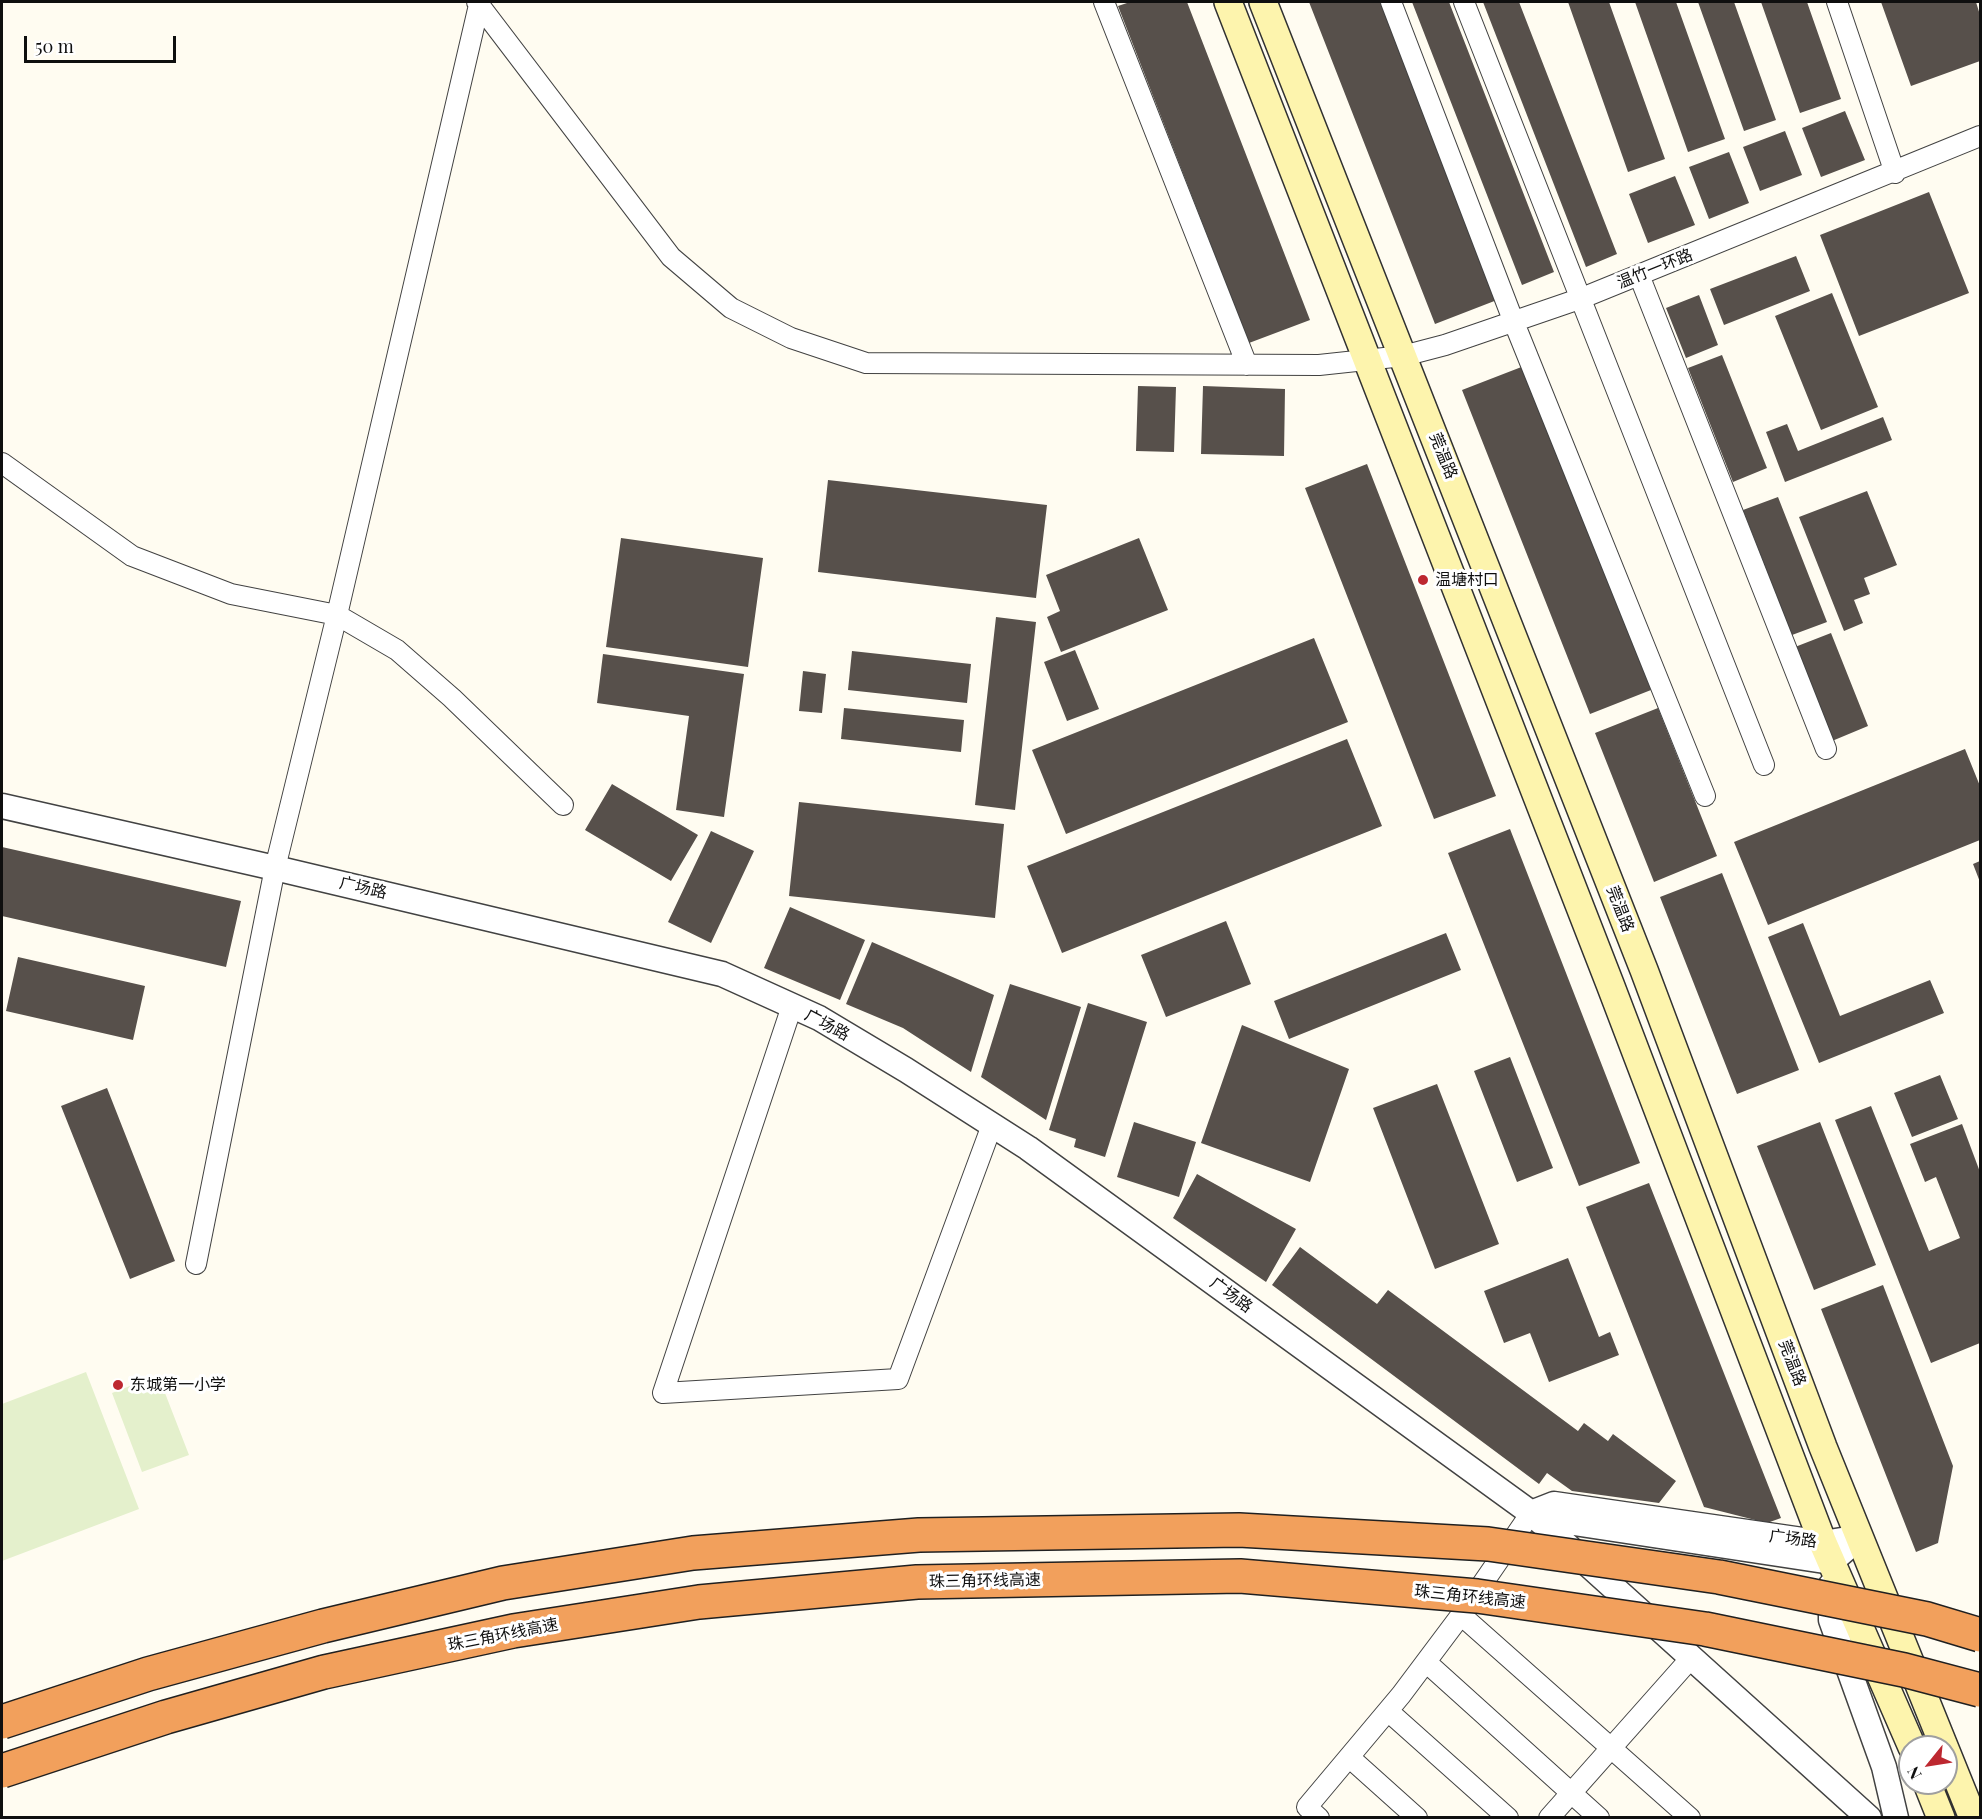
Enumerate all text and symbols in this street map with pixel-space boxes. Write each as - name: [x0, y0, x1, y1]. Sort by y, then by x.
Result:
- scale bar: [27, 24, 178, 62]
- text: 50 m: [35, 34, 74, 58]
- street label: 温竹一环路: [1614, 245, 1696, 293]
- street label: 莞温路: [1425, 430, 1461, 482]
- place label: 温塘村口: [1435, 570, 1499, 590]
- marker: 温塘村口: [1416, 573, 1430, 587]
- street label: 广场路: [337, 873, 389, 903]
- street label: 莞温路: [1602, 883, 1638, 935]
- street label: 广场路: [801, 1005, 853, 1045]
- street label: 广场路: [1206, 1273, 1256, 1317]
- street label: 莞温路: [1774, 1337, 1810, 1389]
- place label: 东城第一小学: [130, 1375, 226, 1395]
- marker: 东城第一小学: [111, 1378, 125, 1392]
- street label: 广场路: [1768, 1527, 1818, 1551]
- street label: 珠三角环线高速: [929, 1570, 1041, 1592]
- street label: 珠三角环线高速: [1413, 1582, 1527, 1612]
- street label: 珠三角环线高速: [446, 1615, 560, 1655]
- north arrow: [1898, 1735, 1958, 1795]
- text: N: [1902, 1763, 1926, 1784]

